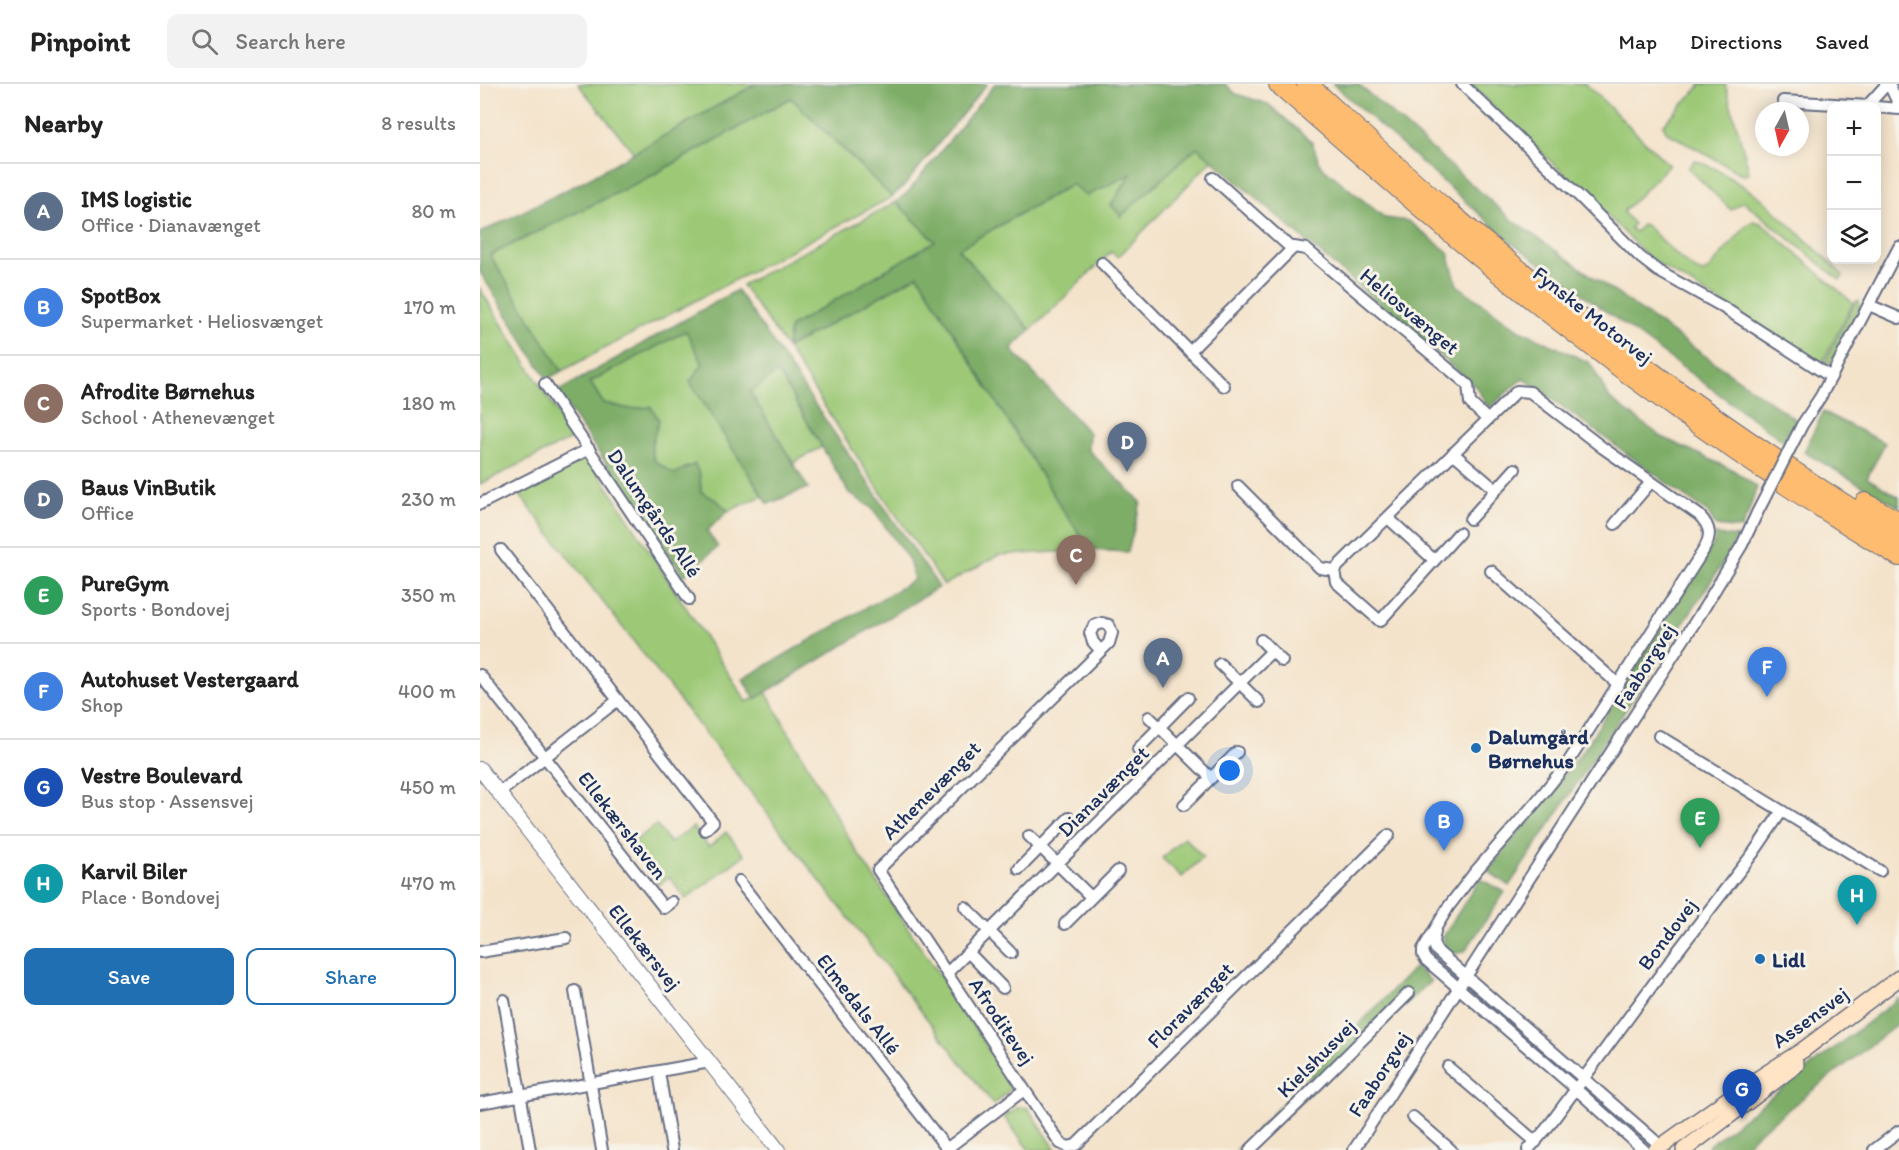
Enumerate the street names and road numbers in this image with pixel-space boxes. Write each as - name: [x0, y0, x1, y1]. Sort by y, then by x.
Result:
- street label: Fynske Motorvej: [1528, 260, 1658, 370]
- street label: Heliosvænget: [1355, 262, 1465, 360]
- street label: Dalumgårds Allé: [603, 444, 707, 582]
- street label: Faaborgvej: [1607, 619, 1681, 713]
- street label: Athenevænget: [876, 735, 986, 845]
- street label: Dianavænget: [1052, 740, 1154, 842]
- street label: Ellekærshaven: [573, 766, 673, 884]
- street label: Bondovej: [1632, 893, 1702, 975]
- street label: Ellekærsvej: [603, 899, 687, 995]
- street label: Elmedals Allé: [812, 948, 906, 1060]
- street label: Floravænget: [1142, 957, 1238, 1053]
- street label: Afroditevej: [964, 973, 1040, 1069]
- street label: Assensvej: [1767, 981, 1853, 1053]
- street label: Kielshusvej: [1271, 1013, 1361, 1103]
- street label: Faaborgvej: [1342, 1027, 1416, 1121]

